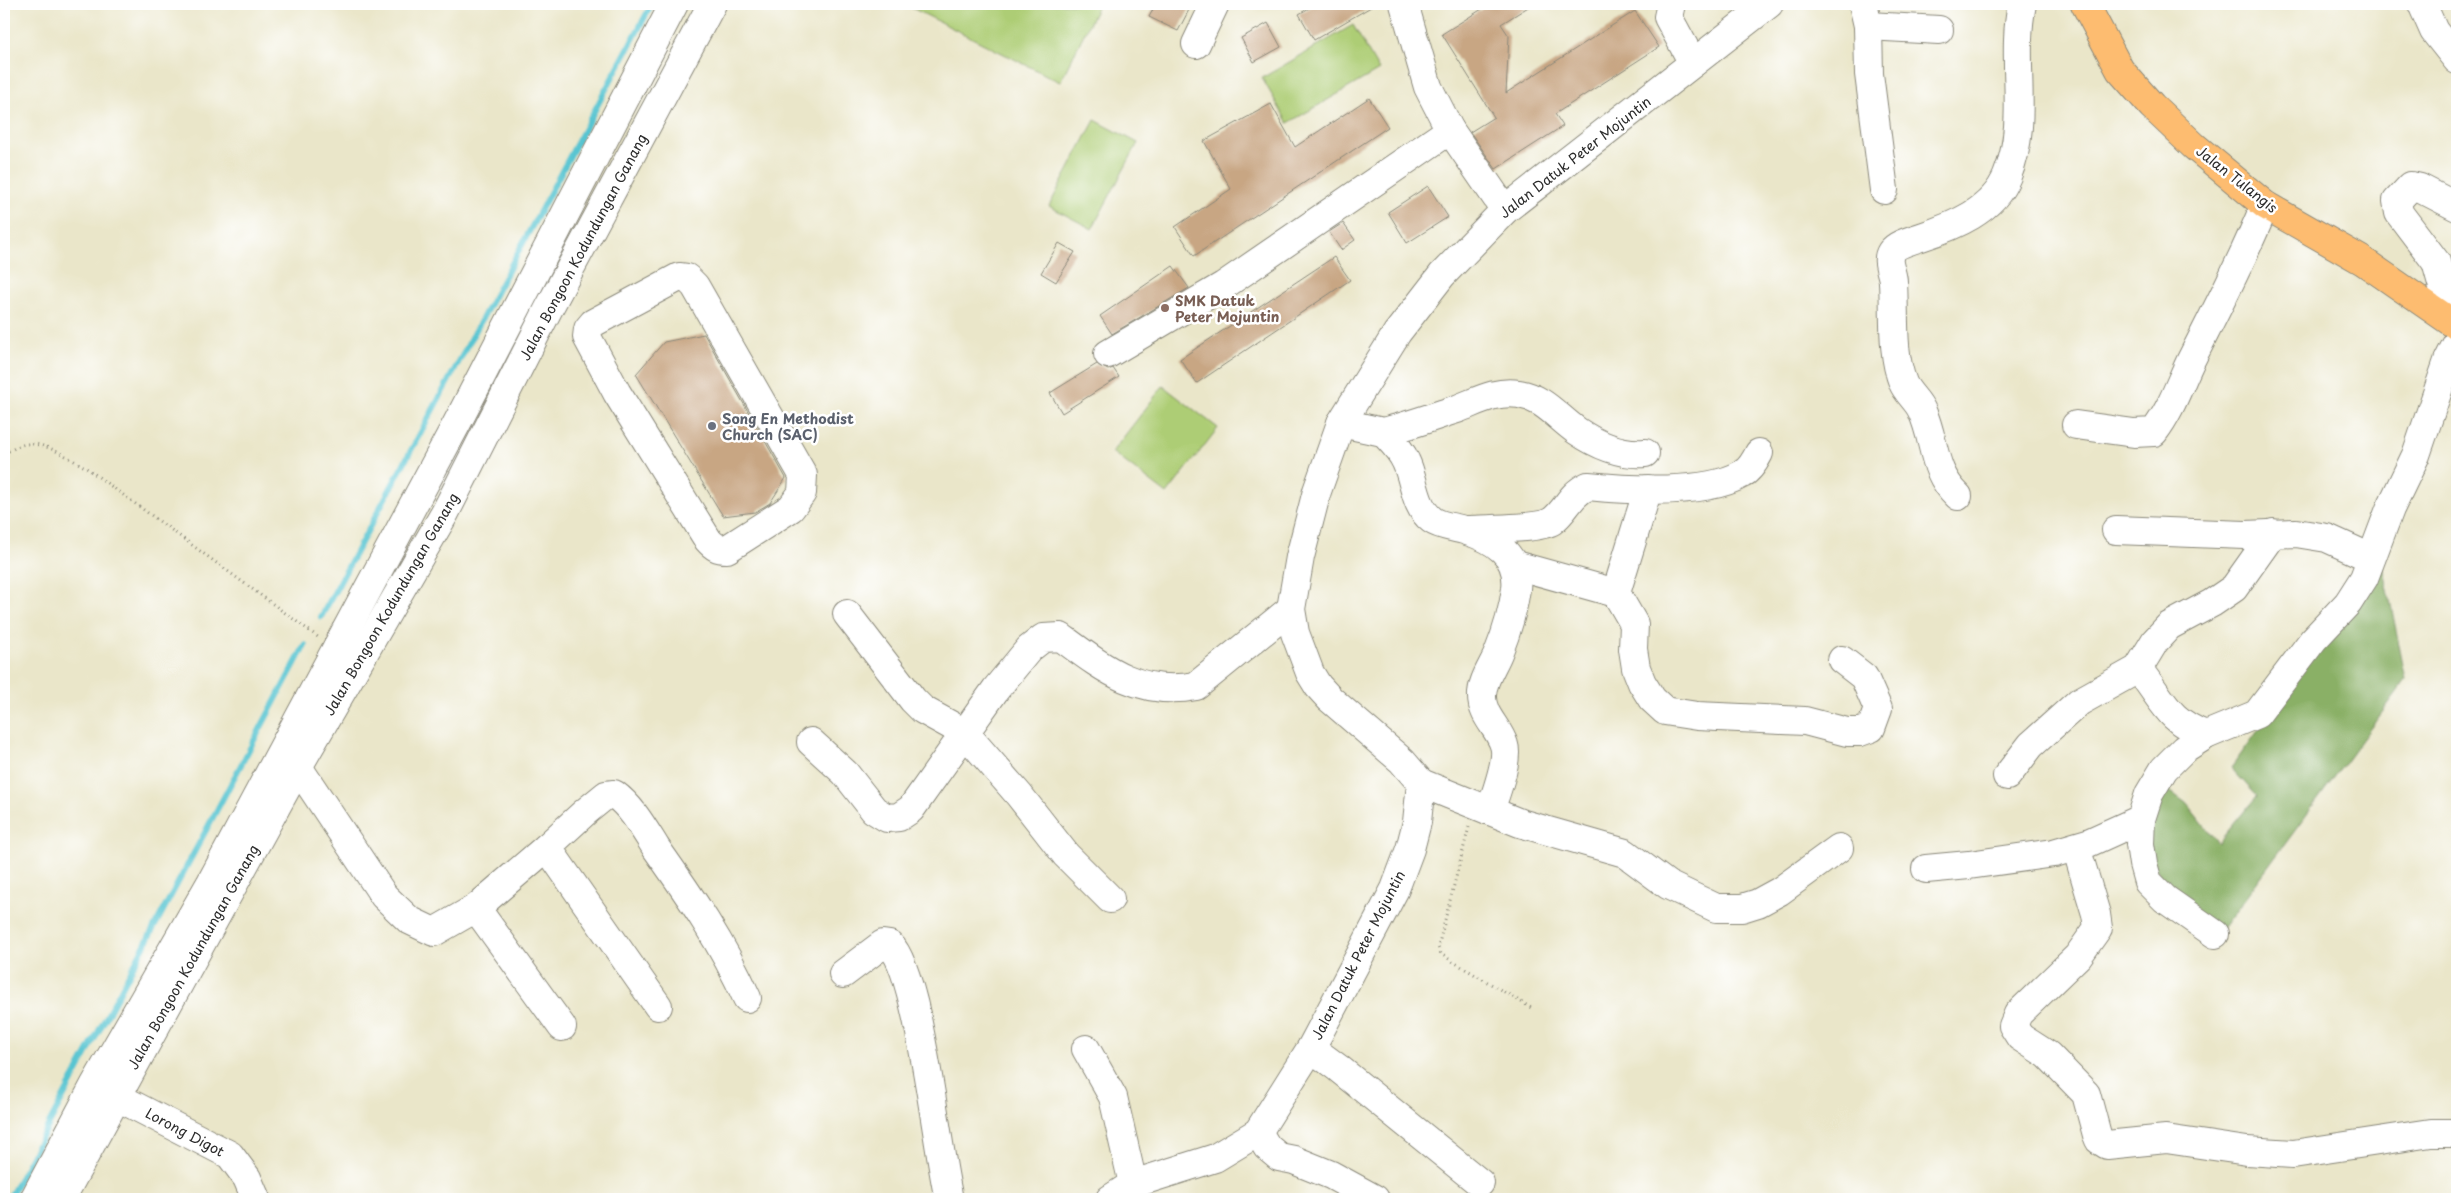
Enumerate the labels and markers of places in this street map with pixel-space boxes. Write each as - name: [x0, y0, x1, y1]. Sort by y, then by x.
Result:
- place label: SMK Datuk Peter Mojuntin: [1175, 290, 1279, 327]
- marker: SMK Datuk Peter Mojuntin: [1159, 302, 1171, 314]
- place label: Song En Methodist Church (SAC): [722, 408, 854, 445]
- marker: Song En Methodist Church (SAC): [706, 420, 718, 432]

